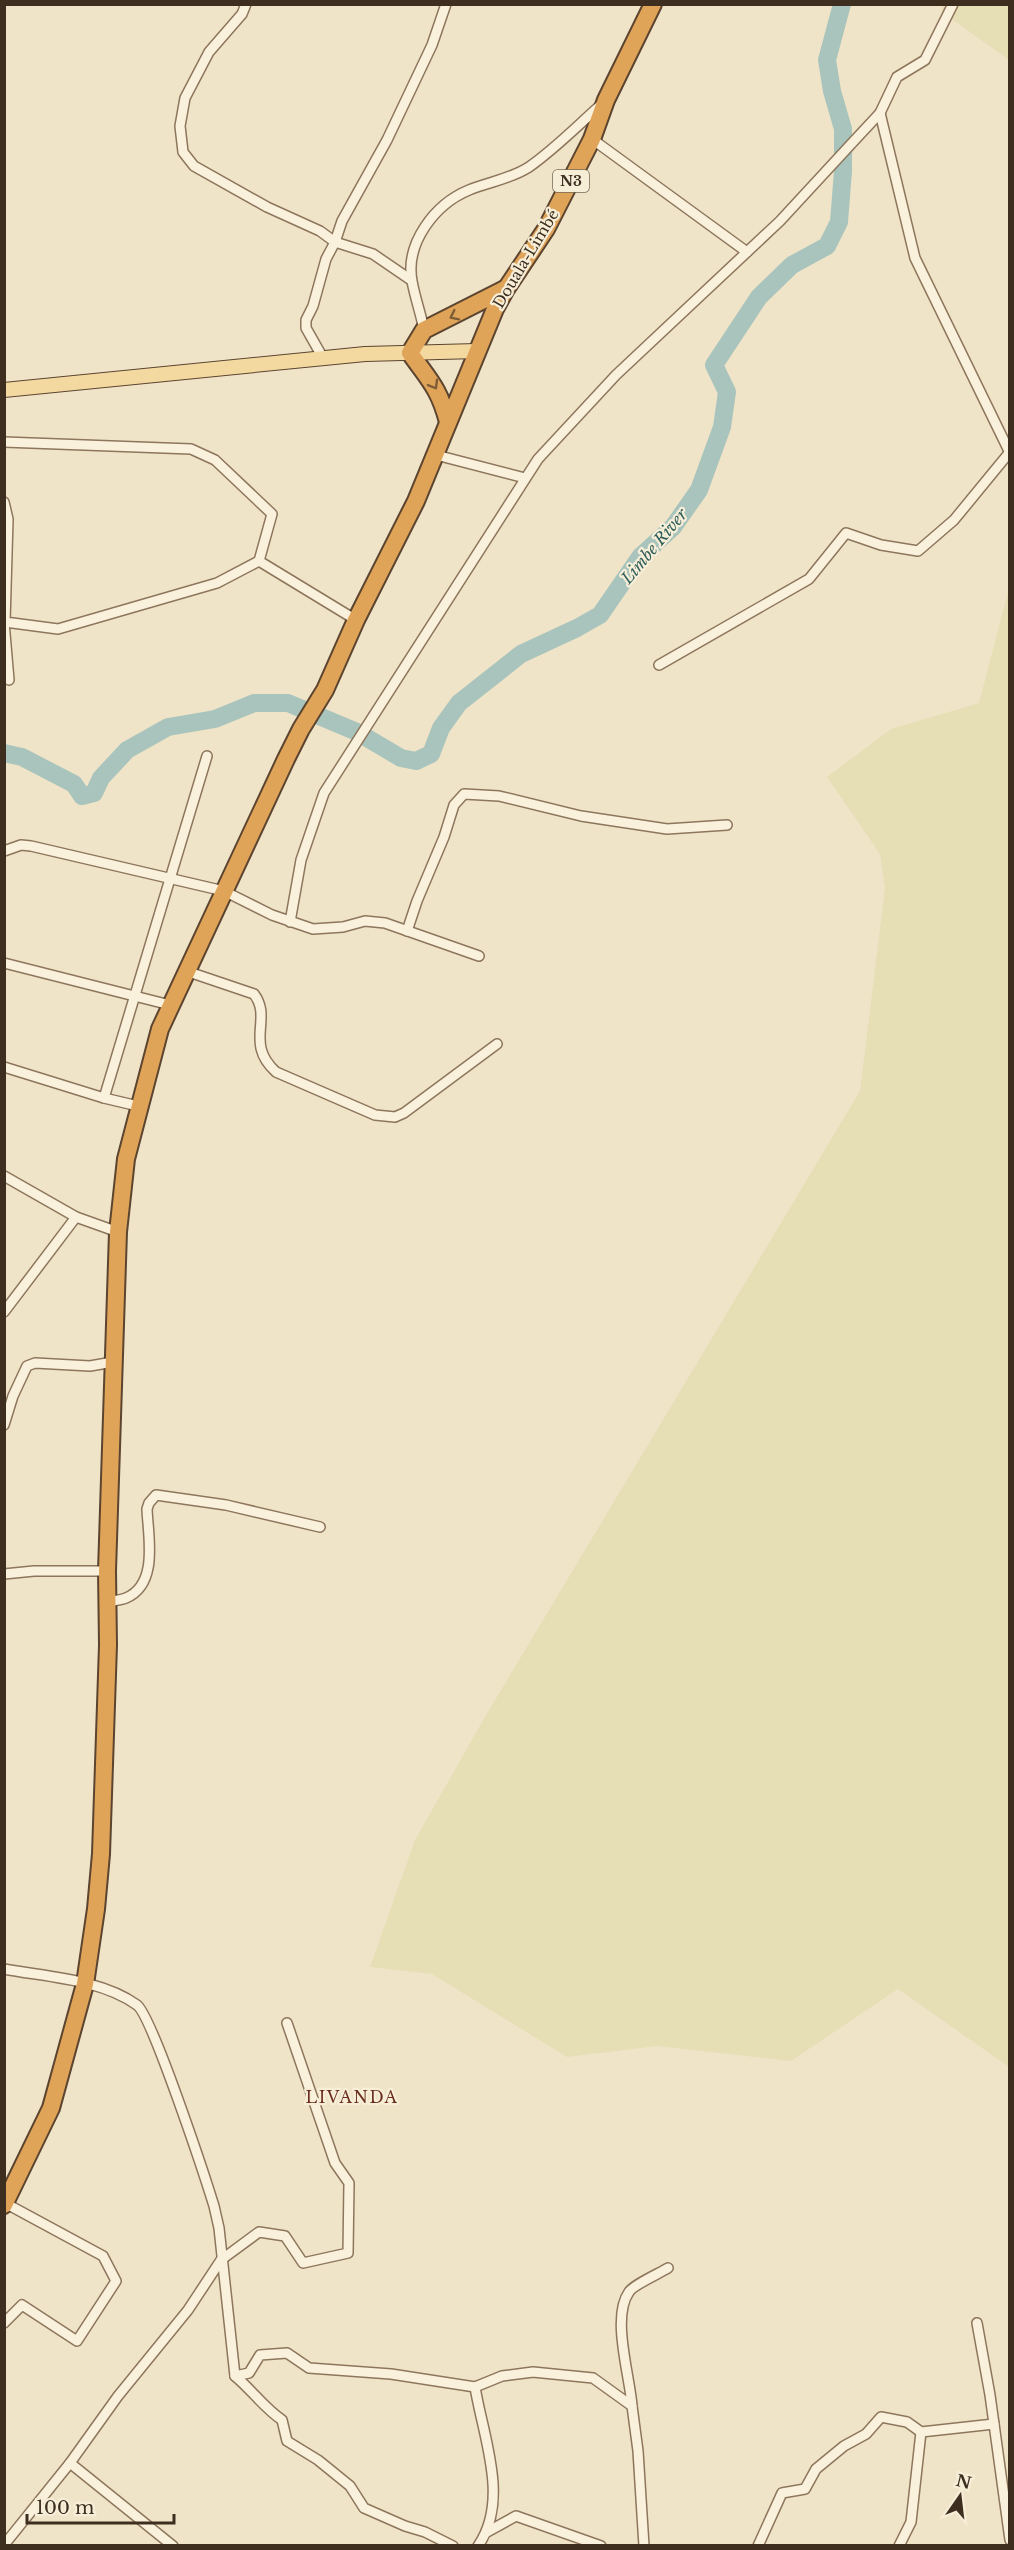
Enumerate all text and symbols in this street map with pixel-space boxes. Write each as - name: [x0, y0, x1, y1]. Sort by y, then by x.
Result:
- road number: N3: [553, 170, 589, 192]
- street label: Douala-Limbé: [489, 206, 563, 312]
- one-way arrow: [450, 308, 461, 320]
- one-way arrow: [426, 379, 438, 389]
- water label: Limbe River: [616, 504, 692, 588]
- district label: LIVANDA: [306, 2087, 398, 2107]
- north arrow: [930, 2466, 990, 2526]
- text: N: [954, 2470, 973, 2493]
- scale bar: [27, 2487, 174, 2525]
- text: 100 m: [36, 2497, 94, 2519]

